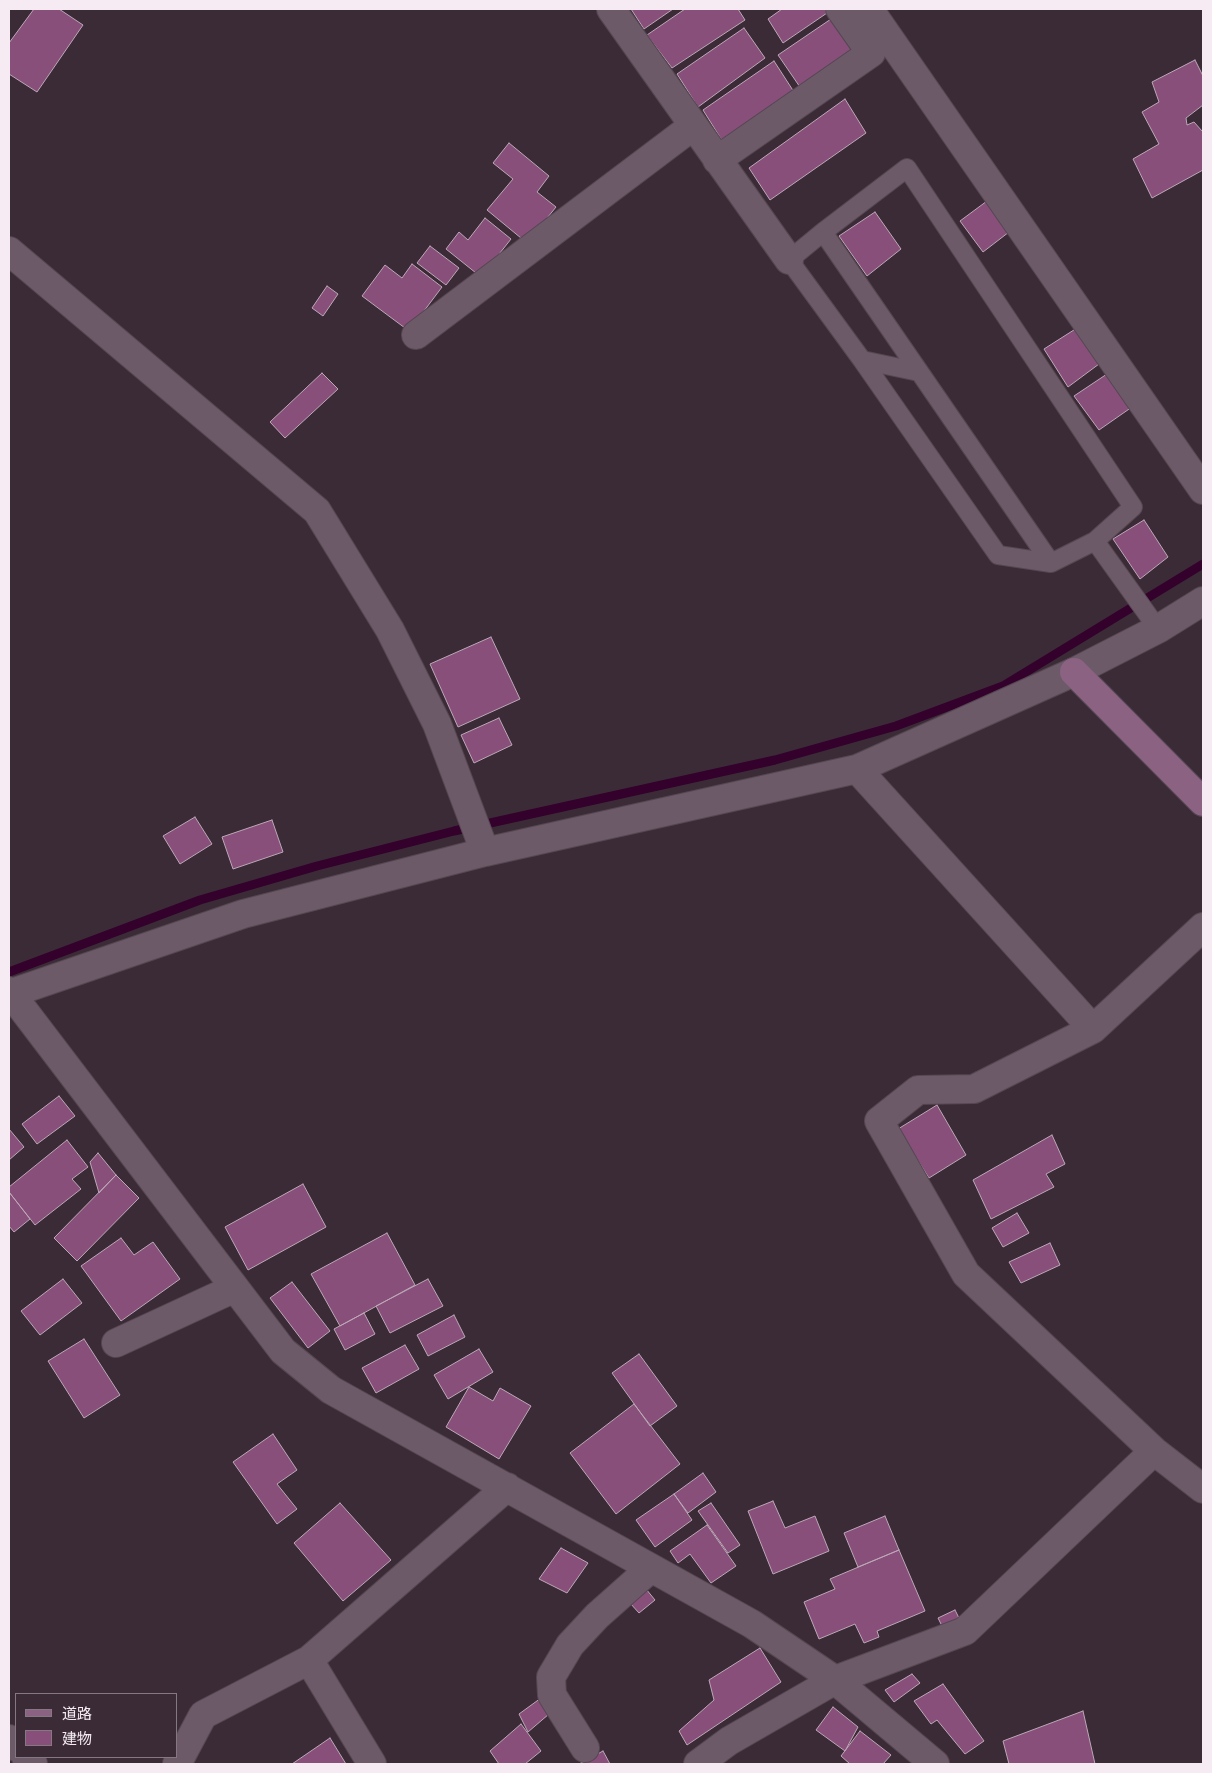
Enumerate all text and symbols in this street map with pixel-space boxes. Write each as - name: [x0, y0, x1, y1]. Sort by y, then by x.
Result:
- legend: [15, 1693, 178, 1758]
- text: 道路: [62, 1705, 92, 1723]
- text: 建物: [62, 1730, 92, 1748]

